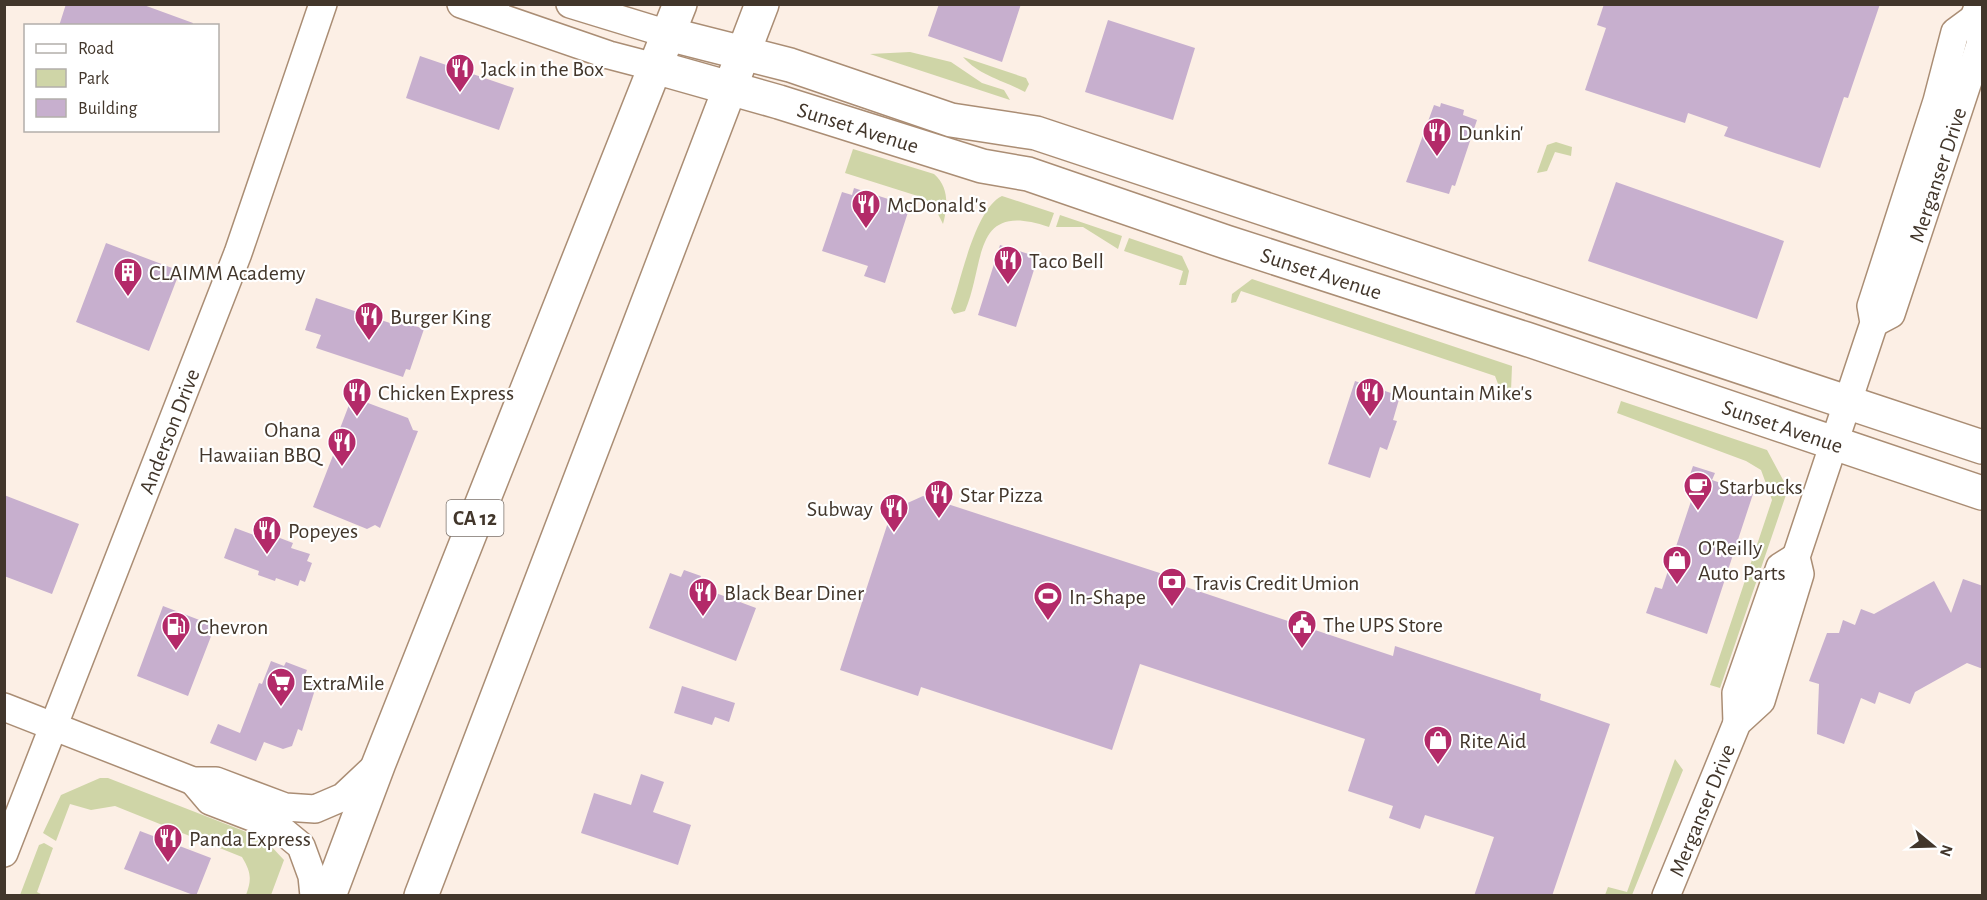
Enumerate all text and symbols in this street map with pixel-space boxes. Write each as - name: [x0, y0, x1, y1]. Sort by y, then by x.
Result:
- legend: [24, 24, 219, 132]
- text: Road: [78, 40, 114, 58]
- restaurant icon: Jack in the Box: [444, 52, 476, 94]
- place label: Jack in the Box: [481, 58, 604, 80]
- text: Park: [78, 70, 110, 88]
- street label: Sunset Avenue: [795, 99, 921, 157]
- text: Building: [78, 100, 138, 118]
- street label: Merganser Drive: [1905, 105, 1971, 245]
- restaurant icon: Dunkin': [1421, 116, 1453, 158]
- place label: Dunkin': [1458, 122, 1524, 144]
- restaurant icon: McDonald's: [850, 188, 882, 230]
- place label: McDonald's: [887, 194, 987, 216]
- restaurant icon: Taco Bell: [992, 244, 1024, 286]
- street label: Sunset Avenue: [1258, 244, 1384, 304]
- place label: Taco Bell: [1029, 250, 1104, 272]
- building icon: CLAIMM Academy: [112, 256, 144, 298]
- place label: CLAIMM Academy: [149, 262, 306, 284]
- restaurant icon: Burger King: [353, 300, 385, 342]
- place label: Burger King: [390, 306, 491, 328]
- street label: Anderson Drive: [135, 366, 204, 497]
- restaurant icon: Chicken Express: [341, 376, 373, 418]
- restaurant icon: Mountain Mike's: [1354, 376, 1386, 418]
- place label: Chicken Express: [378, 382, 514, 404]
- place label: Mountain Mike's: [1391, 382, 1532, 404]
- street label: Sunset Avenue: [1719, 396, 1846, 457]
- place label: Ohana Hawaiian BBQ: [199, 419, 324, 466]
- restaurant icon: Ohana Hawaiian BBQ: [326, 426, 358, 468]
- cafe icon: Starbucks: [1682, 470, 1714, 512]
- place label: Starbucks: [1719, 476, 1803, 498]
- restaurant icon: Star Pizza: [923, 478, 955, 520]
- place label: Star Pizza: [960, 484, 1043, 506]
- restaurant icon: Subway: [878, 492, 910, 534]
- place label: Subway: [807, 498, 874, 520]
- road number: CA 12: [446, 500, 504, 536]
- restaurant icon: Popeyes: [251, 514, 283, 556]
- place label: Popeyes: [288, 520, 358, 542]
- place label: O'Reilly Auto Parts: [1698, 537, 1786, 584]
- shop icon: O'Reilly Auto Parts: [1661, 544, 1693, 586]
- bank icon: Travis Credit Umion: [1156, 566, 1188, 608]
- place label: Travis Credit Umion: [1193, 572, 1359, 594]
- restaurant icon: Black Bear Diner: [687, 576, 719, 618]
- sports icon: In-Shape: [1032, 580, 1064, 622]
- place label: Black Bear Diner: [724, 582, 864, 604]
- place label: In-Shape: [1069, 586, 1146, 608]
- public building icon: The UPS Store: [1286, 608, 1318, 650]
- fuel station icon: Chevron: [160, 610, 192, 652]
- place label: The UPS Store: [1323, 614, 1443, 636]
- place label: Chevron: [197, 616, 268, 638]
- supermarket icon: ExtraMile: [265, 666, 297, 708]
- place label: ExtraMile: [302, 672, 385, 694]
- shop icon: Rite Aid: [1422, 724, 1454, 766]
- place label: Rite Aid: [1459, 730, 1526, 752]
- street label: Merganser Drive: [1665, 741, 1739, 880]
- north arrow: [1903, 816, 1963, 876]
- restaurant icon: Panda Express: [152, 822, 184, 864]
- place label: Panda Express: [189, 828, 311, 850]
- text: N: [1937, 843, 1956, 858]

